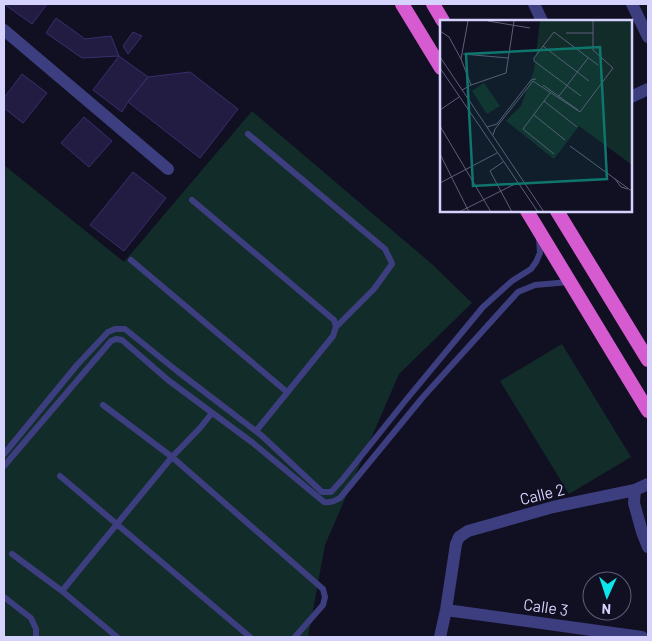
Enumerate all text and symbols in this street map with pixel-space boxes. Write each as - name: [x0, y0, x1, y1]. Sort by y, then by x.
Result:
- inset map: [440, 20, 632, 212]
- street label: Calle 2: [518, 479, 566, 508]
- north arrow: [582, 571, 632, 621]
- street label: Calle 3: [522, 594, 570, 619]
- text: N: [601, 601, 611, 618]

